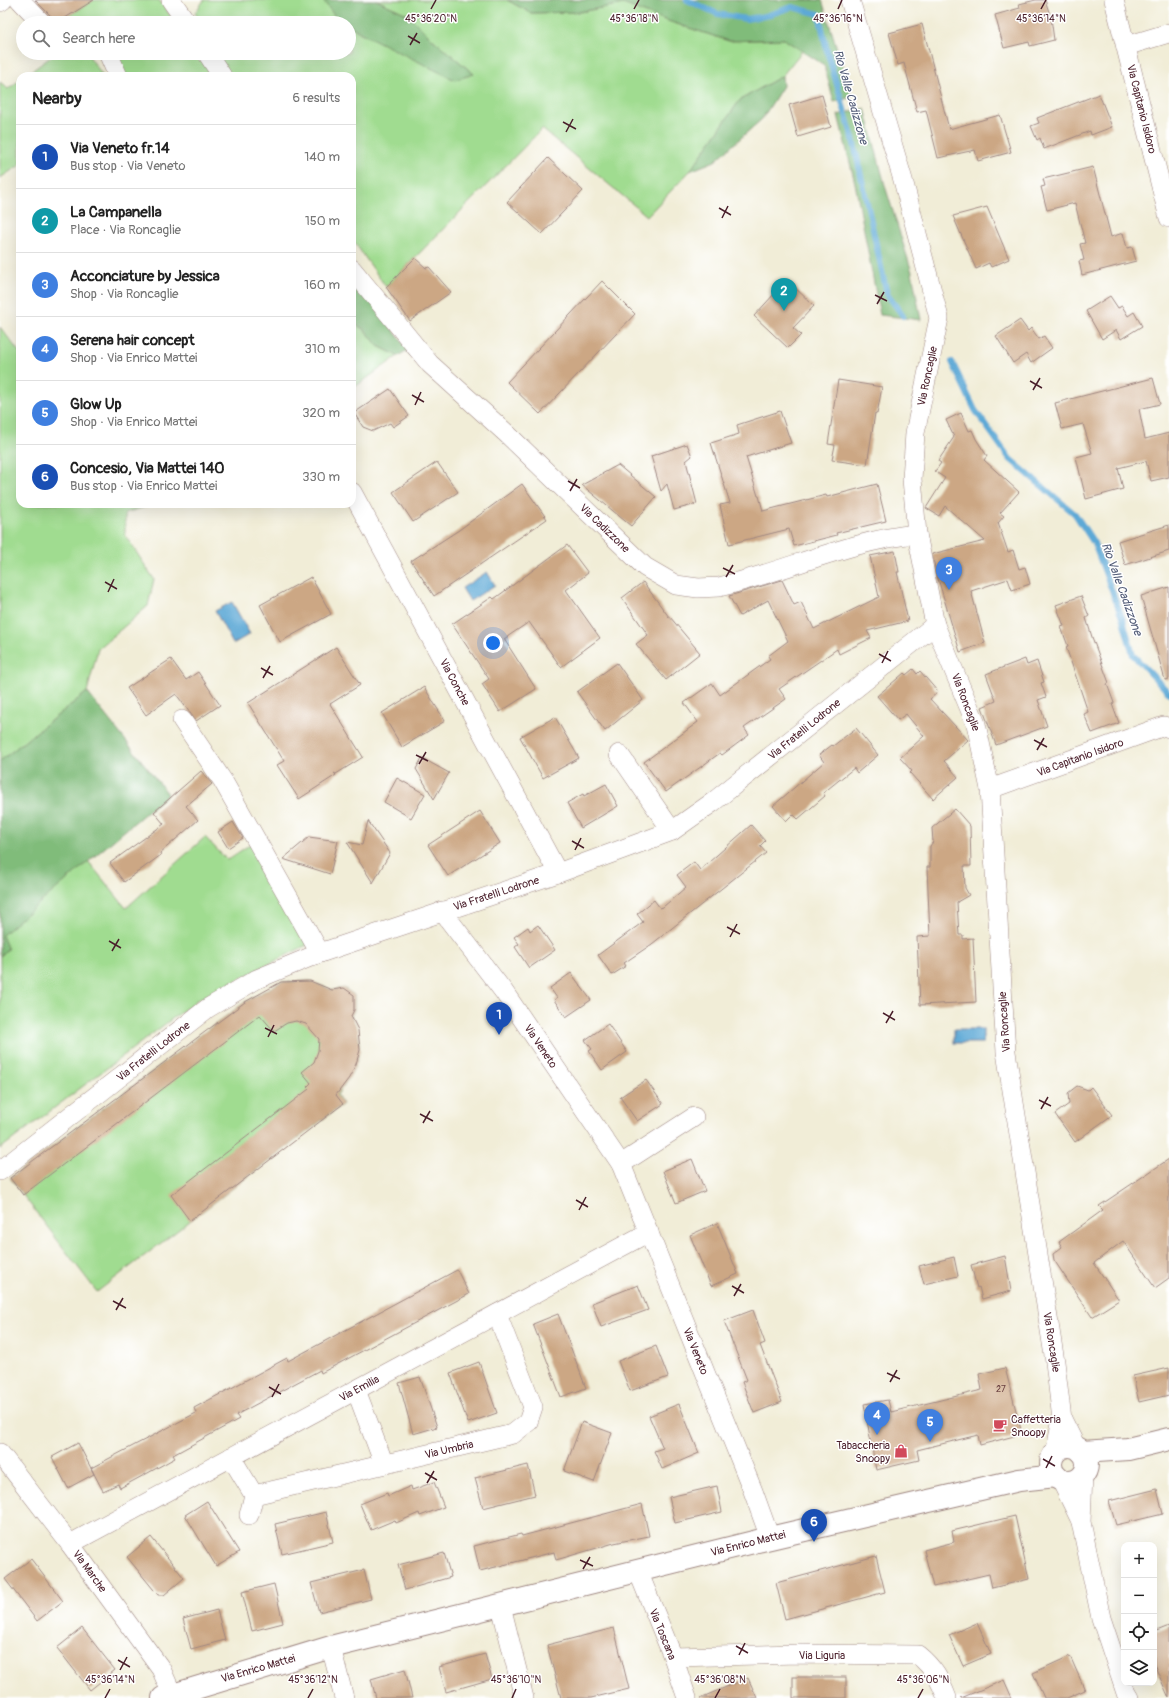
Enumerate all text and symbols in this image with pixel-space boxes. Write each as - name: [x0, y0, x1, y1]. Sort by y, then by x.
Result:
- text: 45°36'20"N: [405, 13, 457, 25]
- text: 45°36'18"N: [610, 13, 659, 25]
- text: 45°36'16"N: [813, 13, 863, 25]
- text: 45°36'14"N: [1016, 13, 1066, 25]
- search box: [16, 16, 356, 60]
- icon: search: [30, 27, 52, 49]
- text: Search here: [62, 29, 135, 48]
- water label: Rio Valle Cadizzone: [830, 48, 871, 147]
- street label: Via Capitanio Isidoro: [1124, 63, 1159, 155]
- text: Nearby: [32, 88, 81, 109]
- text: 6 results: [293, 90, 340, 106]
- text: Via Veneto fr.14: [70, 139, 170, 158]
- text: 1: [42, 149, 48, 165]
- text: 140 m: [304, 149, 340, 165]
- text: Bus stop · Via Veneto: [70, 158, 186, 174]
- text: La Campanella: [70, 203, 162, 222]
- text: 2: [41, 213, 49, 229]
- text: 150 m: [305, 213, 340, 229]
- text: Place · Via Roncaglie: [70, 222, 181, 238]
- text: Acconciature by Jessica: [70, 267, 220, 286]
- text: 3: [41, 277, 49, 293]
- text: 160 m: [304, 277, 340, 293]
- pin: 2: [771, 278, 797, 311]
- text: Shop · Via Roncaglie: [70, 286, 178, 302]
- text: Serena hair concept: [70, 331, 194, 350]
- text: 4: [41, 341, 49, 357]
- text: 310 m: [304, 341, 340, 357]
- street label: Via Roncaglie: [915, 345, 940, 407]
- text: Shop · Via Enrico Mattei: [70, 350, 197, 366]
- text: Glow Up: [70, 395, 122, 414]
- text: 5: [41, 405, 49, 421]
- text: 320 m: [302, 405, 340, 421]
- text: Shop · Via Enrico Mattei: [70, 414, 197, 430]
- text: Concesio, Via Mattei 140: [70, 459, 225, 478]
- text: 6: [41, 469, 49, 485]
- text: 330 m: [302, 469, 340, 485]
- text: Bus stop · Via Enrico Mattei: [70, 478, 217, 494]
- street label: Via Cadizzone: [577, 501, 633, 556]
- water label: Rio Valle Cadizzone: [1098, 541, 1146, 639]
- pin: 3: [936, 557, 962, 590]
- your location: [483, 633, 503, 653]
- street label: Via Conche: [437, 657, 473, 708]
- street label: Via Roncaglie: [949, 672, 983, 733]
- street label: Via Fratelli Lodrone: [765, 696, 844, 763]
- street label: Via Capitanio Isidoro: [1035, 736, 1125, 779]
- street label: Via Fratelli Lodrone: [452, 873, 541, 913]
- street label: Via Roncaglie: [996, 991, 1013, 1053]
- pin: 1: [486, 1002, 512, 1035]
- street label: Via Fratelli Lodrone: [114, 1018, 193, 1084]
- street label: Via Veneto: [521, 1022, 560, 1071]
- street label: Via Roncaglie: [1040, 1311, 1063, 1374]
- street label: Via Veneto: [680, 1326, 711, 1377]
- street label: Via Emilia: [337, 1373, 381, 1404]
- house number: 27: [996, 1384, 1006, 1395]
- pin: 4: [864, 1402, 890, 1435]
- pin: 5: [917, 1409, 943, 1442]
- place label: Caffetteria Snoopy: [1011, 1413, 1061, 1439]
- cafe icon: Caffetteria Snoopy: [992, 1417, 1008, 1433]
- street label: Via Umbria: [424, 1438, 475, 1461]
- place label: Tabaccheria Snoopy: [836, 1439, 890, 1465]
- shop icon: Tabaccheria Snoopy: [893, 1443, 909, 1459]
- pin: 6: [801, 1509, 827, 1542]
- street label: Via Enrico Mattei: [709, 1528, 787, 1559]
- map controls: [1121, 1542, 1157, 1686]
- button: +: [1121, 1542, 1157, 1578]
- street label: Via Marche: [70, 1548, 110, 1595]
- button: −: [1121, 1578, 1157, 1614]
- street label: Via Toscana: [646, 1607, 679, 1662]
- button: locate: [1121, 1614, 1157, 1650]
- street label: Via Liguria: [799, 1649, 845, 1662]
- button: layers: [1121, 1650, 1157, 1686]
- street label: Via Enrico Mattei: [219, 1652, 297, 1685]
- text: 45°36'14"N: [85, 1674, 135, 1686]
- text: 45°36'12"N: [288, 1674, 338, 1686]
- text: 45°36'10"N: [491, 1674, 542, 1686]
- text: 45°36'08"N: [694, 1674, 746, 1686]
- text: 45°36'06"N: [897, 1674, 949, 1686]

